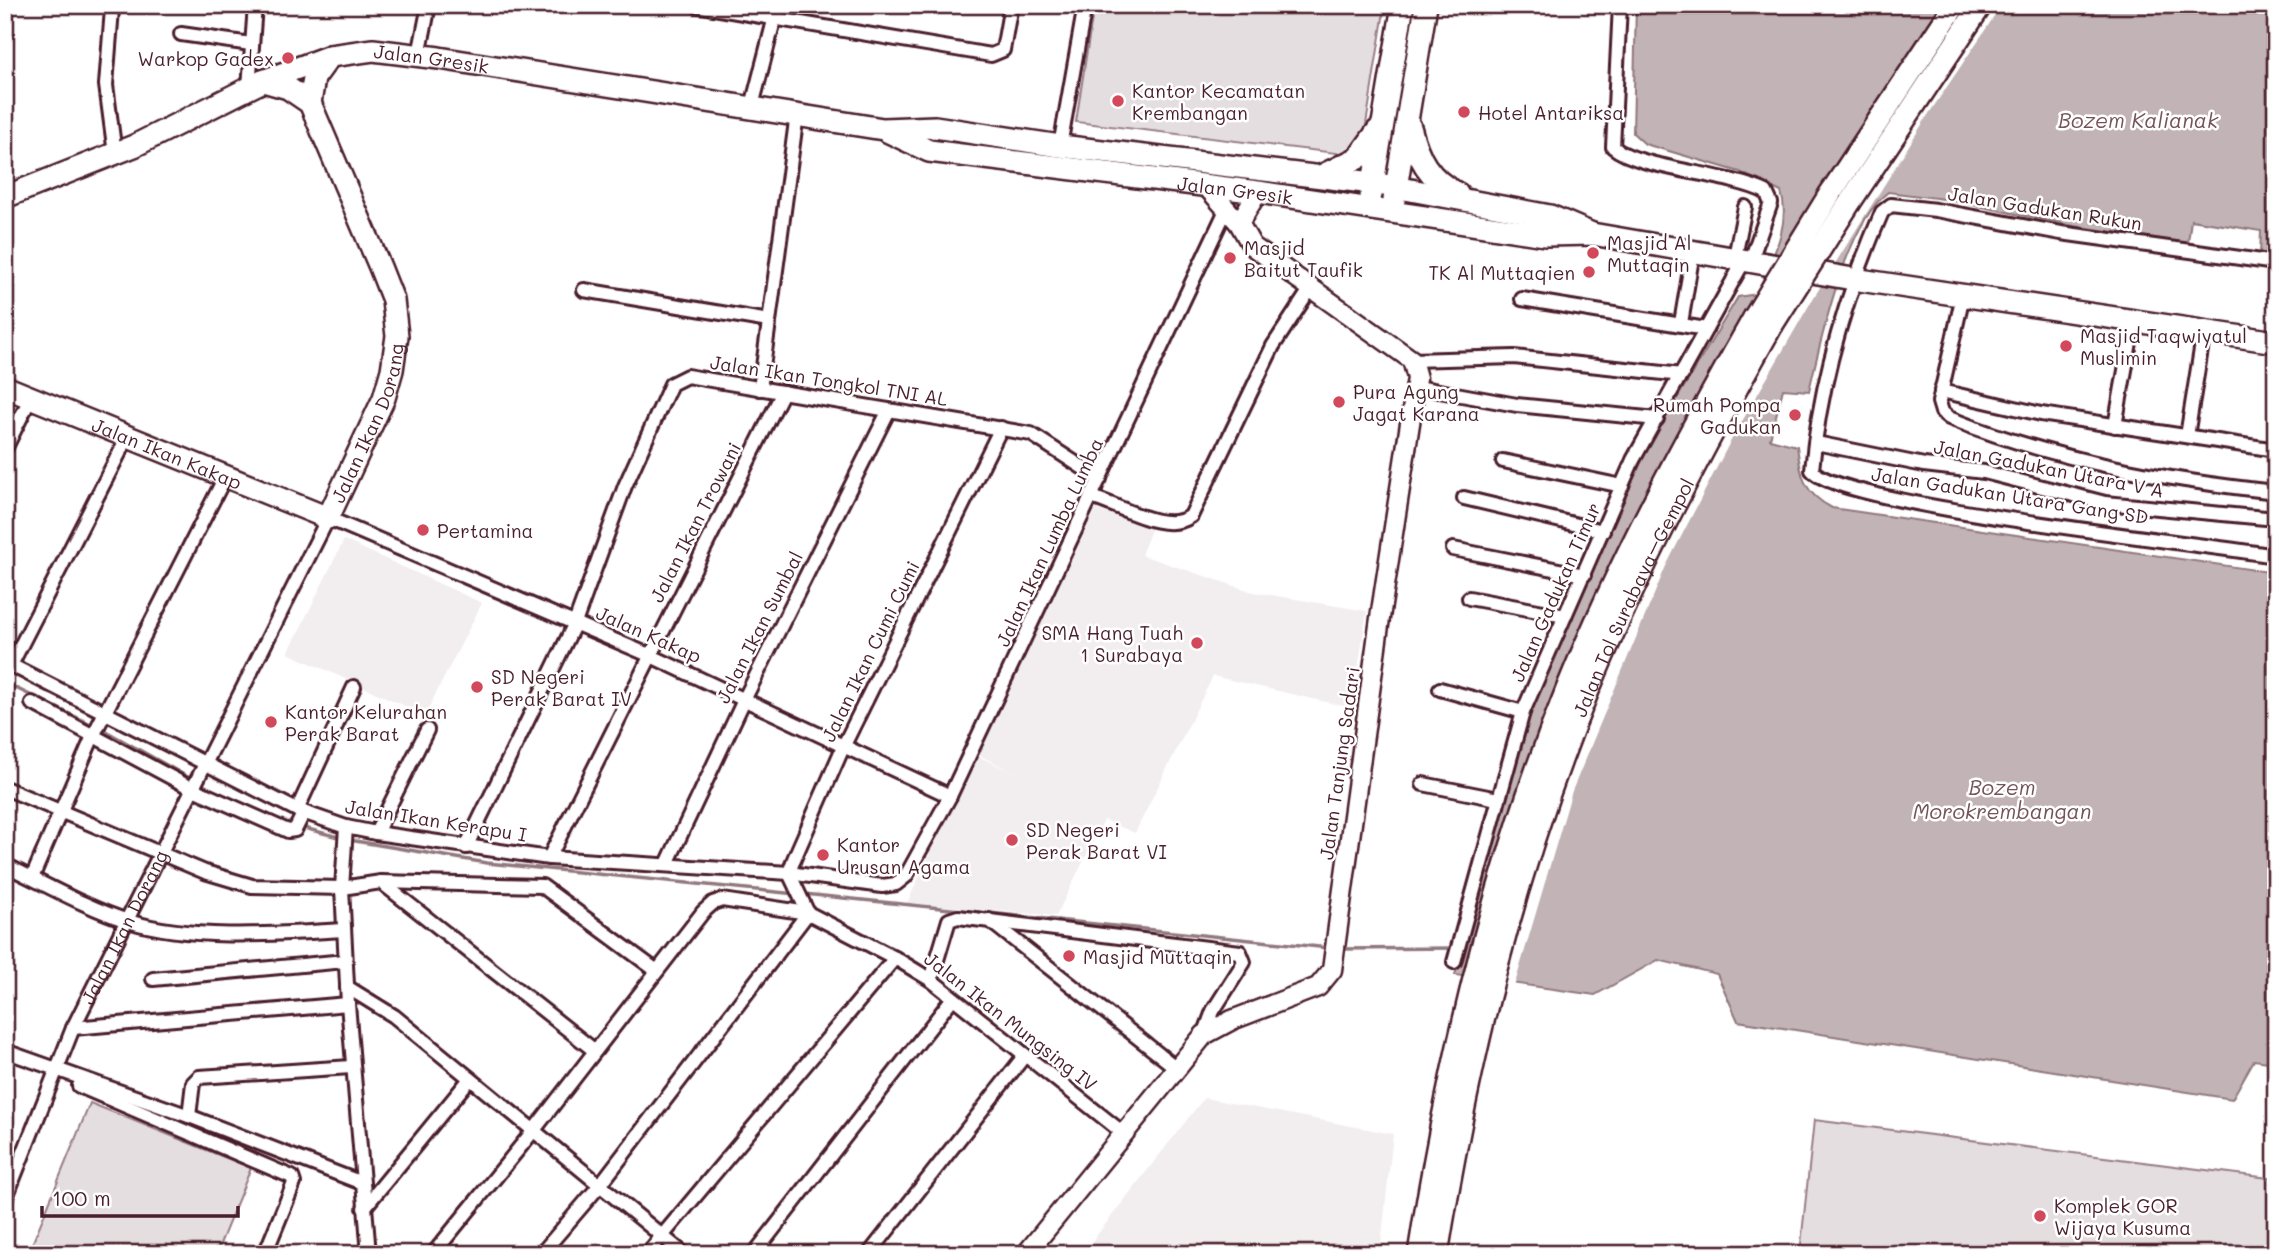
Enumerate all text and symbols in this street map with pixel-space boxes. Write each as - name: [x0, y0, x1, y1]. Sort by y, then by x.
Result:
- street label: Jalan Gresik: [372, 38, 491, 78]
- place label: Warkop Gadex: [137, 46, 274, 71]
- marker: Warkop Gadex: [280, 50, 296, 66]
- place label: Kantor Kecamatan Krembangan: [1132, 78, 1305, 125]
- marker: Kantor Kecamatan Krembangan: [1110, 93, 1126, 109]
- place label: Hotel Antariksa: [1478, 100, 1624, 125]
- marker: Hotel Antariksa: [1456, 104, 1472, 120]
- water label: Bozem Kalianak: [2058, 106, 2219, 133]
- street label: Jalan Gresik: [1176, 170, 1294, 210]
- street label: Jalan Gadukan Rukun: [1946, 180, 2144, 236]
- place label: Masjid Al Muttaqin: [1607, 230, 1691, 277]
- place label: Masjid Baitut Taufik: [1244, 235, 1363, 282]
- marker: Masjid Al Muttaqin: [1585, 245, 1601, 261]
- marker: Masjid Baitut Taufik: [1222, 250, 1238, 266]
- place label: TK Al Muttaqien: [1428, 260, 1575, 285]
- marker: TK Al Muttaqien: [1581, 264, 1597, 280]
- place label: Masjid Taqwiyatul Muslimin: [2080, 323, 2247, 370]
- marker: Masjid Taqwiyatul Muslimin: [2058, 338, 2074, 354]
- street label: Jalan Ikan Dorang: [325, 342, 408, 506]
- street label: Jalan Ikan Tongkol TNI AL: [708, 349, 950, 411]
- place label: Pura Agung Jagat Karana: [1353, 379, 1480, 426]
- place label: Rumah Pompa Gadukan: [1653, 392, 1781, 439]
- marker: Pura Agung Jagat Karana: [1331, 394, 1347, 410]
- marker: Rumah Pompa Gadukan: [1787, 407, 1803, 423]
- street label: Jalan Ikan Kakap: [89, 411, 246, 494]
- street label: Jalan Gadukan Utara V A: [1932, 433, 2166, 503]
- street label: Jalan Ikan Lumba Lumba: [990, 434, 1108, 650]
- street label: Jalan Ikan Trowani: [644, 438, 746, 606]
- street label: Jalan Gadukan Utara Gang SD: [1870, 461, 2150, 529]
- street label: Jalan Tol Surabaya–Gempol: [1566, 473, 1699, 720]
- street label: Jalan Gadukan Timur: [1504, 498, 1606, 686]
- place label: Pertamina: [437, 518, 533, 543]
- marker: Pertamina: [415, 522, 431, 538]
- street label: Jalan Ikan Sumbal: [710, 547, 808, 707]
- street label: Jalan Ikan Cumi Cumi: [815, 556, 925, 746]
- street label: Jalan Kakap: [593, 600, 705, 668]
- place label: SMA Hang Tuah 1 Surabaya: [1041, 620, 1183, 667]
- marker: SMA Hang Tuah 1 Surabaya: [1189, 635, 1205, 651]
- place label: SD Negeri Perak Barat IV: [491, 664, 632, 711]
- street label: Jalan Tanjung Sadari: [1313, 665, 1365, 861]
- marker: SD Negeri Perak Barat IV: [469, 679, 485, 695]
- place label: Kantor Kelurahan Perak Barat: [285, 699, 447, 746]
- marker: Kantor Kelurahan Perak Barat: [263, 714, 279, 730]
- water label: Bozem Morokrembangan: [1913, 773, 2091, 824]
- street label: Jalan Ikan Kerapu I: [343, 793, 529, 847]
- place label: SD Negeri Perak Barat VI: [1026, 817, 1167, 864]
- place label: Kantor Urusan Agama: [837, 832, 970, 879]
- marker: SD Negeri Perak Barat VI: [1004, 832, 1020, 848]
- street label: Jalan Ikan Dorang: [74, 845, 173, 1008]
- marker: Kantor Urusan Agama: [815, 847, 831, 863]
- place label: Masjid Muttaqin: [1083, 944, 1232, 969]
- street label: Jalan Ikan Mungsing IV: [920, 946, 1102, 1096]
- marker: Masjid Muttaqin: [1061, 948, 1077, 964]
- scale bar: [42, 1175, 238, 1219]
- text: 100 m: [52, 1184, 111, 1211]
- place label: Komplek GOR Wijaya Kusuma: [2054, 1193, 2191, 1240]
- marker: Komplek GOR Wijaya Kusuma: [2032, 1208, 2048, 1224]

